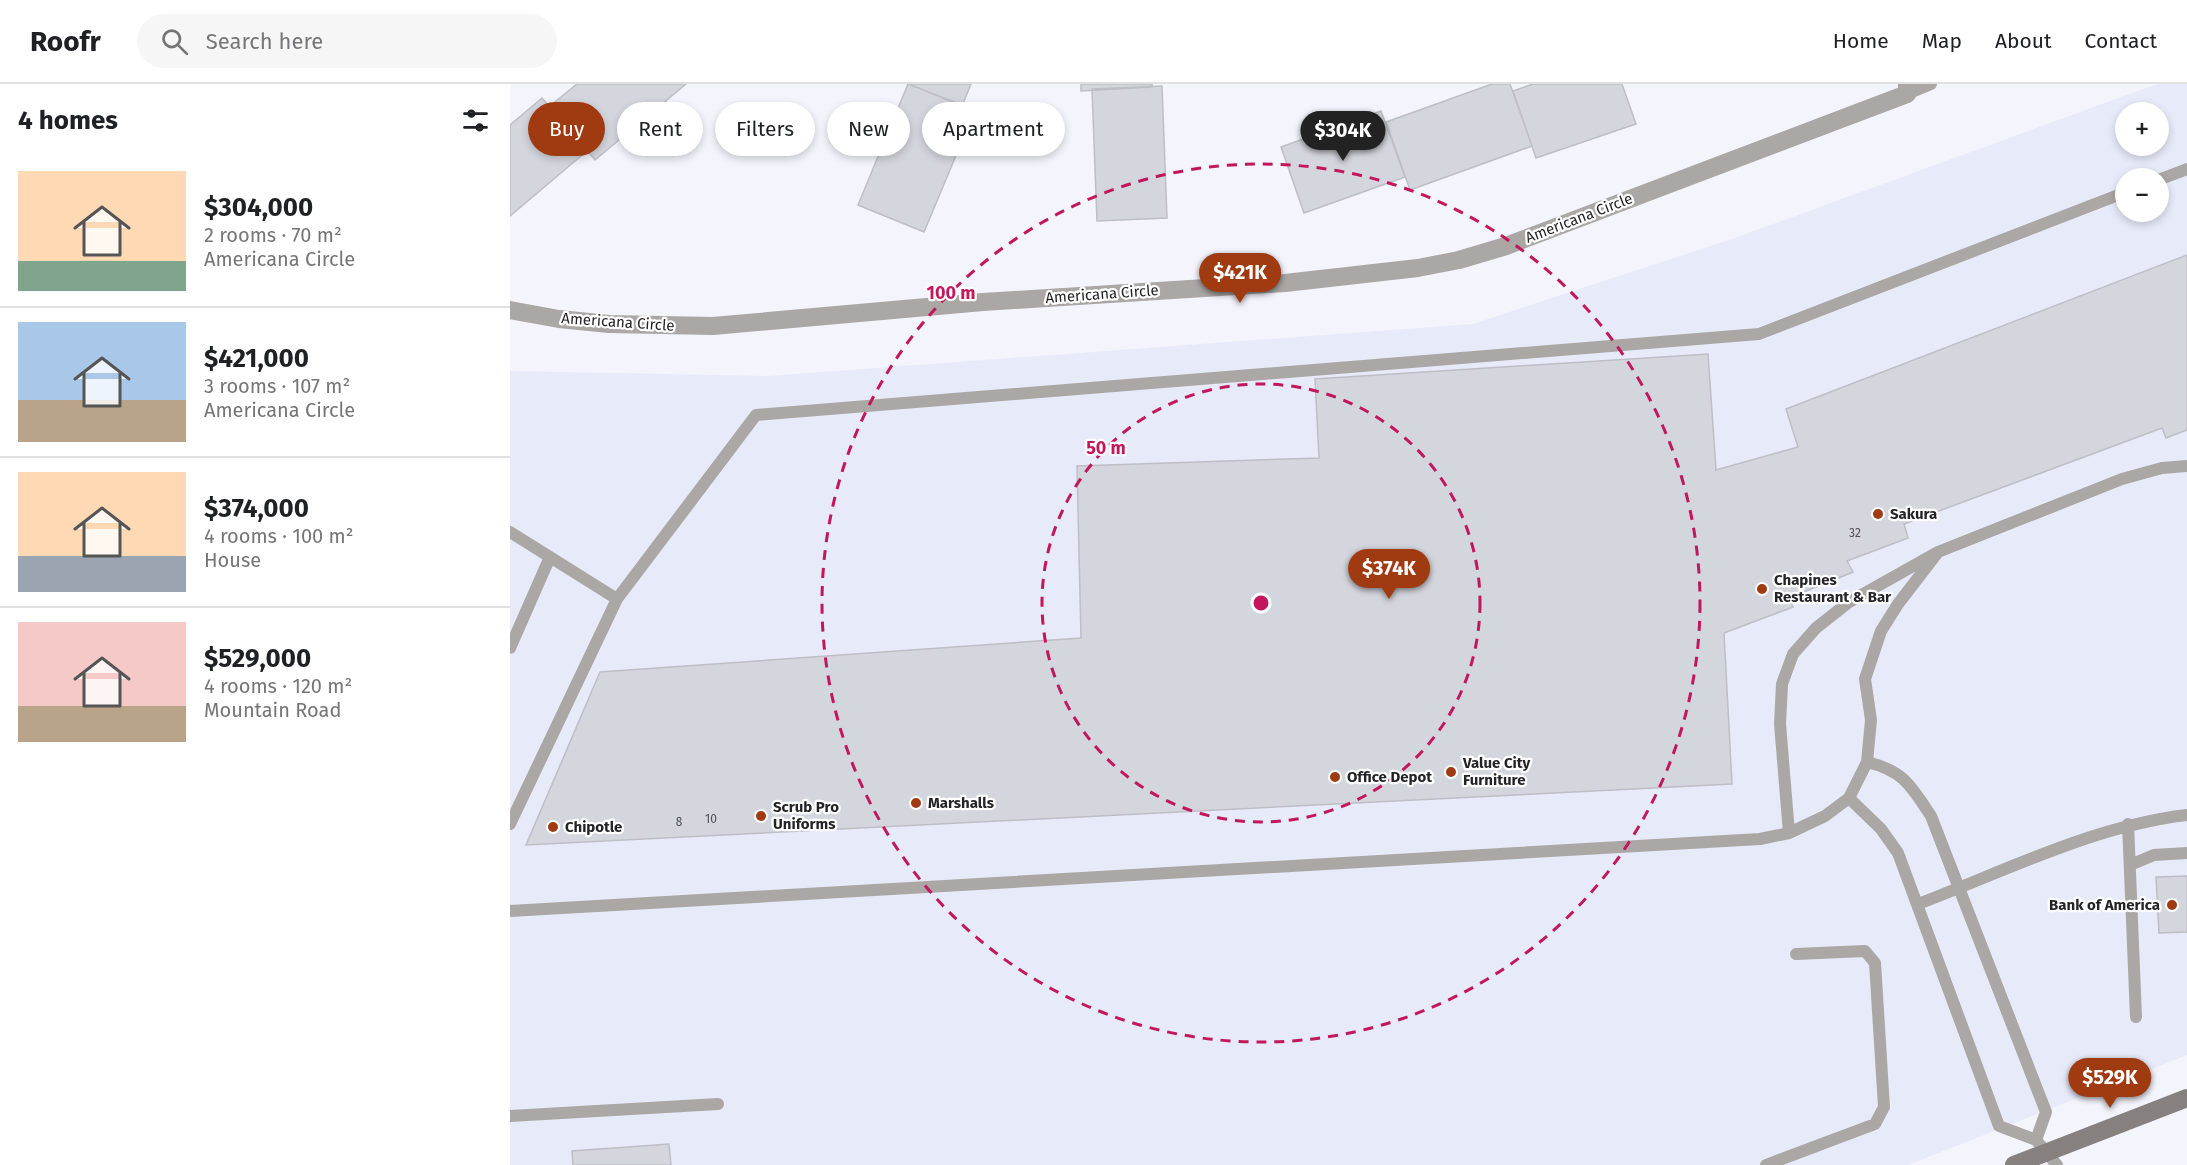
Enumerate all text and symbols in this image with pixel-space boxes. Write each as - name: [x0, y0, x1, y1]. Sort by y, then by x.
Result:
- search box: [137, 14, 557, 68]
- text: Roofr: [30, 25, 101, 58]
- icon: search: [158, 25, 191, 58]
- text: Search here: [206, 28, 323, 55]
- text: Home: [1833, 28, 1889, 54]
- text: Map: [1922, 28, 1962, 54]
- text: About: [1995, 28, 2052, 54]
- text: Contact: [2085, 28, 2157, 54]
- chip: Buy: [528, 102, 605, 156]
- chip: Rent: [617, 102, 703, 156]
- chip: Filters: [715, 102, 815, 156]
- chip: New: [827, 102, 910, 156]
- chip: Apartment: [922, 102, 1065, 156]
- map controls: [2115, 102, 2169, 222]
- button: +: [2115, 102, 2169, 156]
- icon: filters: [459, 104, 492, 137]
- text: 4 homes: [18, 105, 118, 136]
- pin: $304K: [1301, 111, 1385, 162]
- text: $304K: [1314, 118, 1372, 142]
- button: −: [2115, 168, 2169, 222]
- street label: Americana Circle: [1523, 189, 1635, 247]
- text: $304,000: [204, 192, 313, 223]
- icon: home: [66, 195, 138, 267]
- text: 2 rooms · 70 m²: [204, 223, 342, 247]
- text: Americana Circle: [204, 247, 355, 271]
- pin: $421K: [1198, 253, 1282, 304]
- text: $421K: [1213, 260, 1267, 284]
- street label: Americana Circle: [1045, 281, 1159, 307]
- text: 100 m: [927, 282, 975, 304]
- street label: Americana Circle: [561, 309, 675, 335]
- text: $421,000: [204, 343, 309, 374]
- icon: home: [66, 346, 138, 418]
- text: 3 rooms · 107 m²: [204, 374, 350, 398]
- text: Americana Circle: [204, 398, 355, 422]
- text: 50 m: [1086, 437, 1126, 459]
- text: $374,000: [204, 493, 309, 524]
- icon: home: [66, 496, 138, 568]
- place label: Sakura: [1890, 505, 1937, 523]
- marker: Sakura: [1871, 507, 1885, 521]
- text: 4 rooms · 100 m²: [204, 524, 354, 548]
- house number: 32: [1849, 526, 1861, 540]
- text: House: [204, 548, 261, 572]
- pin: $374K: [1347, 549, 1431, 600]
- text: $374K: [1362, 556, 1416, 580]
- place label: Chapines Restaurant & Bar: [1774, 571, 1892, 606]
- marker: Chapines Restaurant & Bar: [1755, 582, 1769, 596]
- centre of rings: [1251, 593, 1271, 613]
- text: $529,000: [204, 643, 311, 674]
- icon: home: [66, 646, 138, 718]
- text: 4 rooms · 120 m²: [204, 674, 352, 698]
- text: Mountain Road: [204, 698, 341, 722]
- place label: Value City Furniture: [1462, 754, 1530, 789]
- marker: Value City Furniture: [1444, 765, 1458, 779]
- place label: Office Depot: [1347, 768, 1432, 786]
- marker: Office Depot: [1328, 770, 1342, 784]
- place label: Marshalls: [928, 794, 994, 812]
- marker: Marshalls: [909, 796, 923, 810]
- place label: Scrub Pro Uniforms: [773, 798, 839, 833]
- marker: Scrub Pro Uniforms: [754, 809, 768, 823]
- house number: 10: [705, 812, 717, 826]
- house number: 8: [676, 815, 683, 829]
- place label: Chipotle: [565, 818, 622, 836]
- marker: Chipotle: [546, 820, 560, 834]
- place label: Bank of America: [2049, 896, 2160, 914]
- marker: Bank of America: [2165, 898, 2179, 912]
- pin: $529K: [2068, 1058, 2152, 1109]
- text: $529K: [2082, 1065, 2138, 1089]

